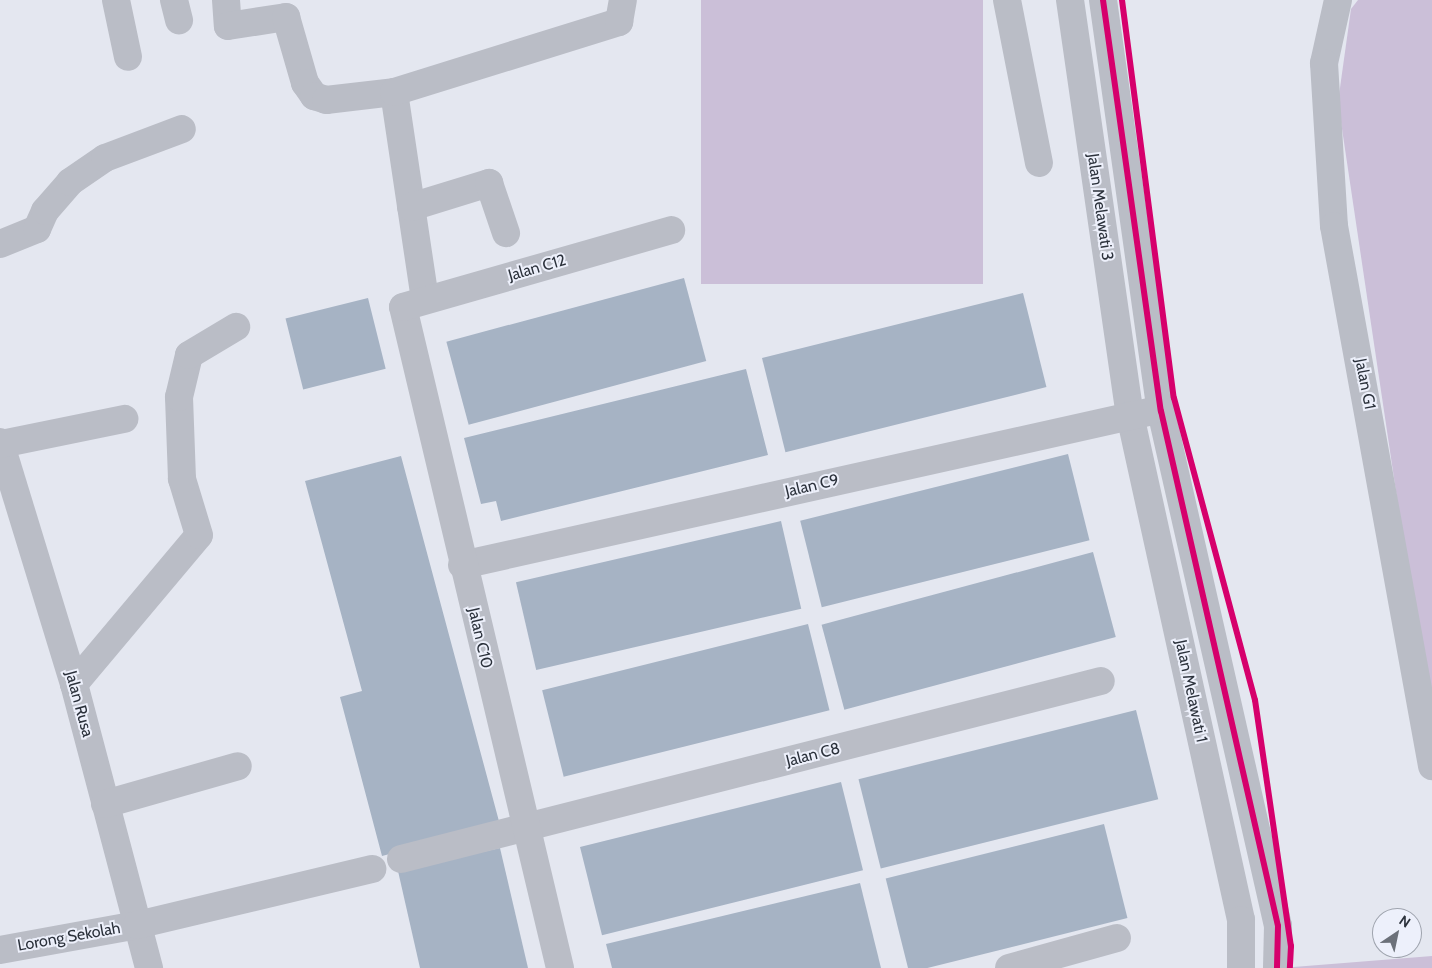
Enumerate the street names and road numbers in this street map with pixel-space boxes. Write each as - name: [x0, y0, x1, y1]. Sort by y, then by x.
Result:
- street label: Jalan Melawati 3: [1083, 152, 1117, 262]
- street label: Jalan C12: [506, 251, 568, 285]
- street label: Jalan G1: [1351, 357, 1379, 411]
- street label: Jalan C9: [783, 471, 841, 501]
- street label: Jalan C10: [464, 606, 496, 670]
- street label: Jalan Melawati 1: [1171, 638, 1211, 744]
- street label: Jalan Rusa: [61, 669, 97, 739]
- street label: Jalan C8: [784, 739, 842, 771]
- street label: Lorong Sekolah: [16, 919, 122, 955]

